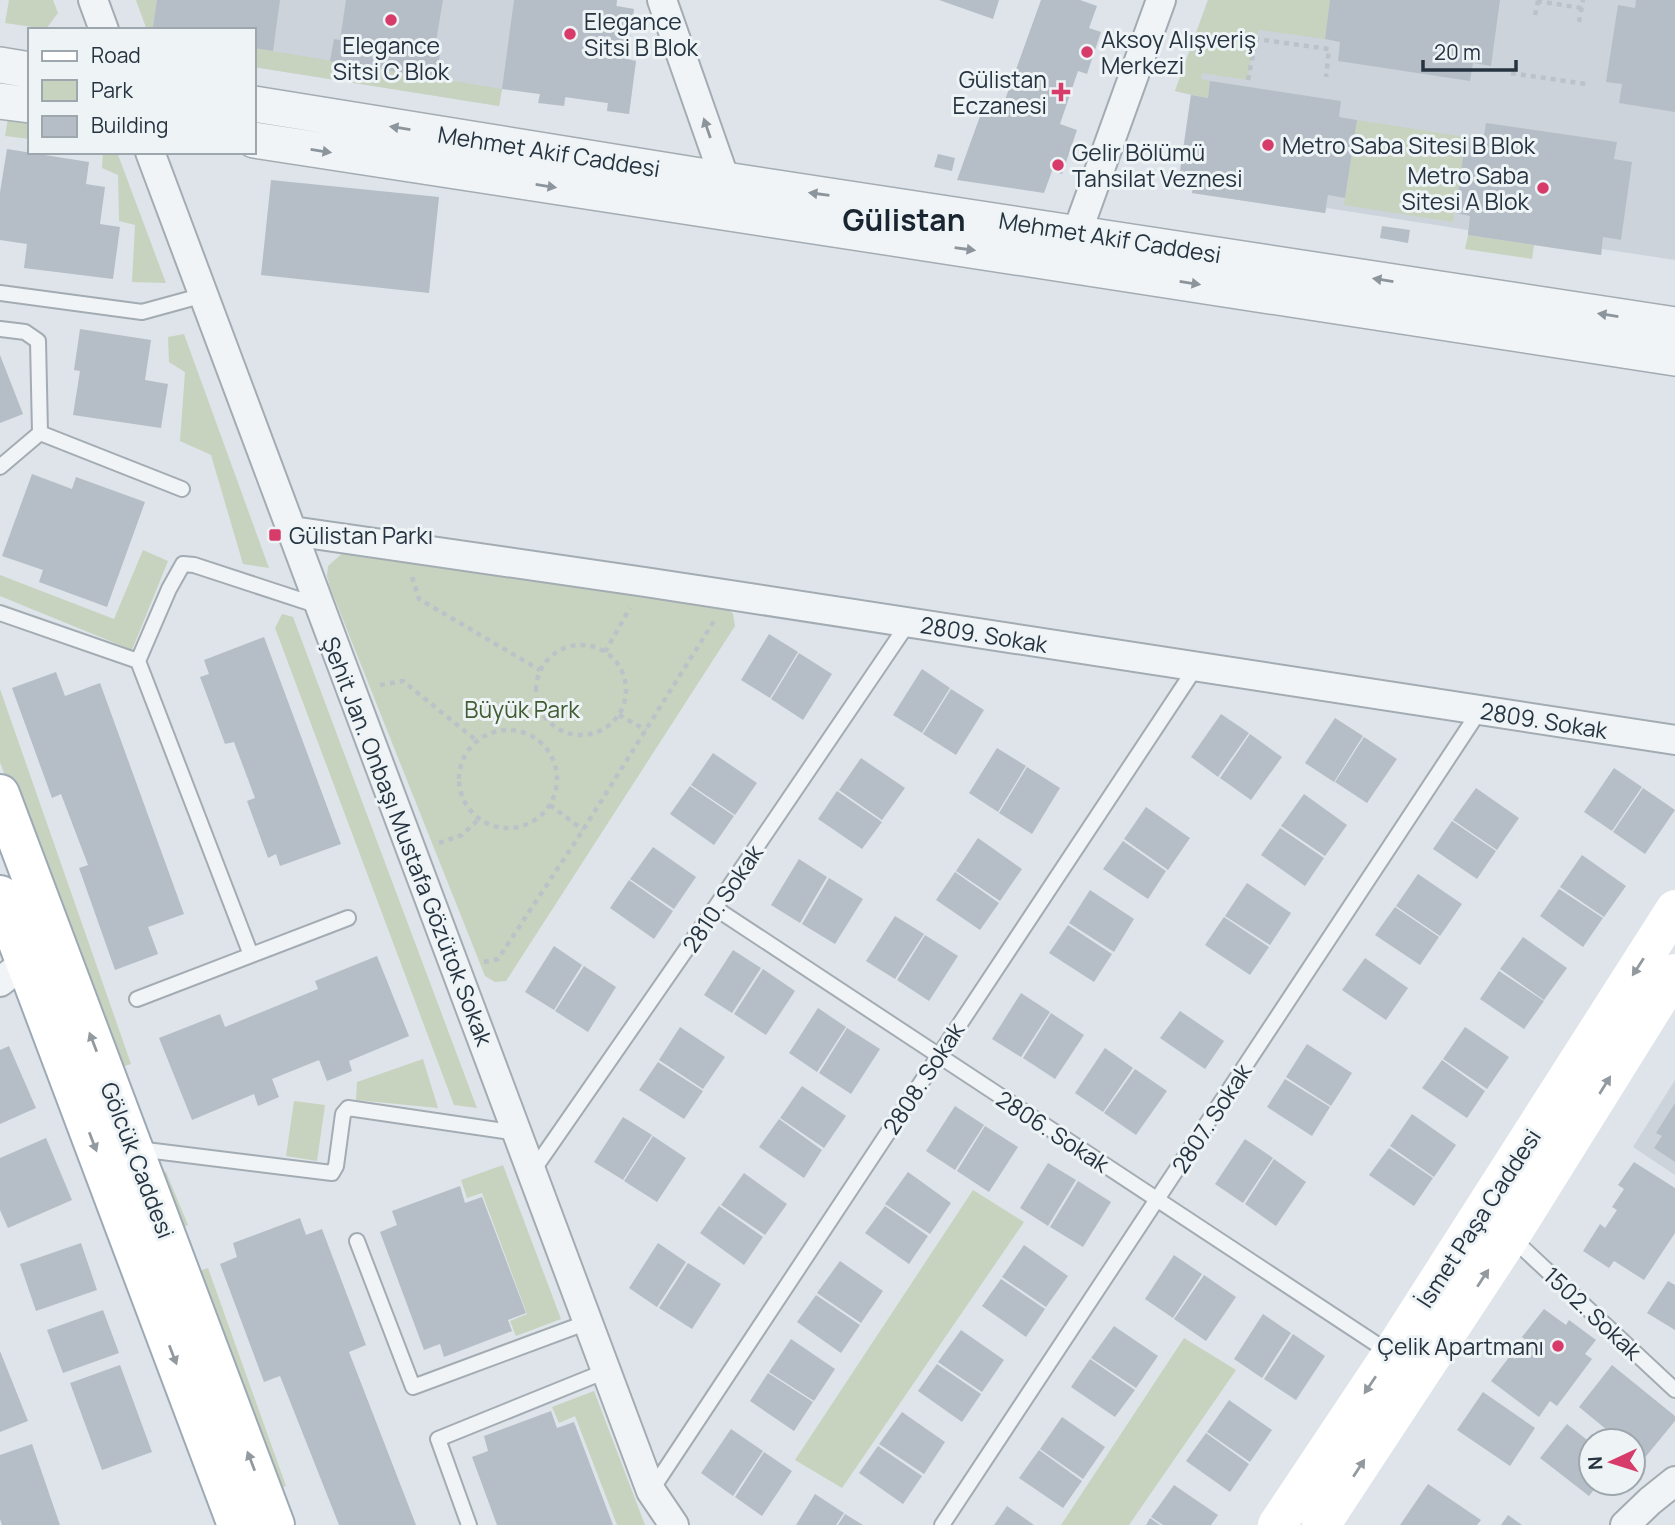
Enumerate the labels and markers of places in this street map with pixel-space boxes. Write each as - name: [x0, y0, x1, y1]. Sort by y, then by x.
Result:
- place label: Elegance Sitsi B Blok: [584, 5, 699, 63]
- marker: Elegance Sitsi C Blok: [383, 12, 399, 28]
- place label: Aksoy Alışveriş Merkezi: [1101, 23, 1256, 81]
- marker: Elegance Sitsi B Blok: [562, 26, 578, 42]
- place label: Elegance Sitsi C Blok: [333, 29, 450, 87]
- marker: Aksoy Alışveriş Merkezi: [1079, 44, 1095, 60]
- place label: Gülistan Eczanesi: [952, 63, 1047, 121]
- marker: Gülistan Eczanesi: [1053, 84, 1069, 100]
- place label: Metro Saba Sitesi B Blok: [1282, 129, 1536, 161]
- place label: Gelir Bölümü Tahsilat Veznesi: [1072, 136, 1243, 194]
- marker: Metro Saba Sitesi B Blok: [1260, 137, 1276, 153]
- marker: Gelir Bölümü Tahsilat Veznesi: [1050, 157, 1066, 173]
- place label: Metro Saba Sitesi A Blok: [1402, 159, 1530, 217]
- marker: Metro Saba Sitesi A Blok: [1535, 180, 1551, 196]
- place label: Gülistan Parkı: [289, 519, 433, 551]
- marker: Gülistan Parkı: [267, 527, 283, 543]
- place label: Çelik Apartmanı: [1378, 1330, 1544, 1362]
- marker: Çelik Apartmanı: [1550, 1338, 1566, 1354]

